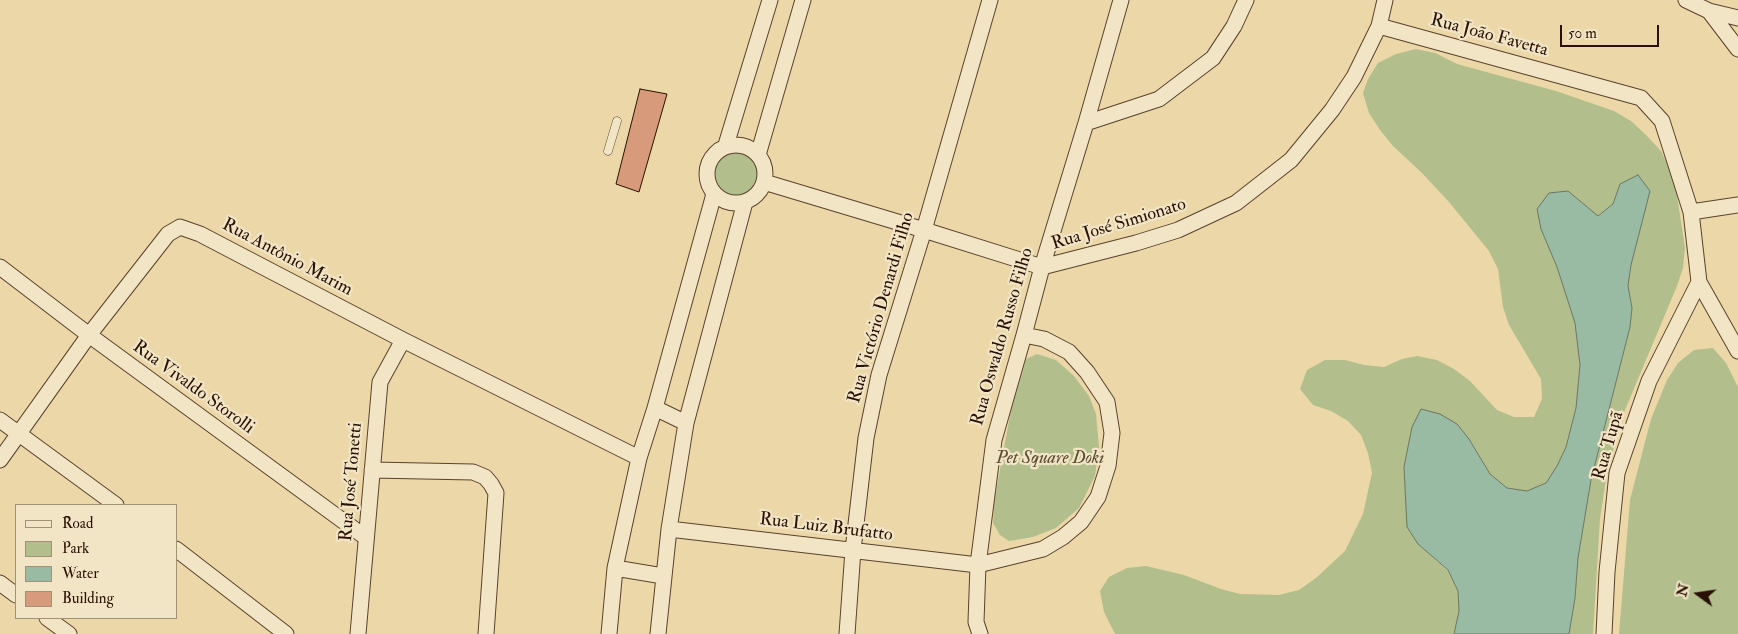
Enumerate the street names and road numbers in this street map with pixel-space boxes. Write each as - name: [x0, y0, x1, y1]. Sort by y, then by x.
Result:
- street label: Rua João Favetta: [1428, 10, 1550, 62]
- street label: Rua José Simionato: [1049, 194, 1189, 256]
- street label: Rua Victório Denardi Filho: [844, 210, 920, 406]
- street label: Rua Antônio Marim: [218, 214, 356, 302]
- street label: Rua Oswaldo Russo Filho: [967, 246, 1039, 428]
- street label: Rua Vivaldo Storolli: [128, 337, 258, 439]
- street label: Rua Tupã: [1589, 409, 1629, 483]
- street label: Rua José Tonetti: [336, 422, 368, 542]
- street label: Rua Luiz Brufatto: [758, 509, 894, 547]

